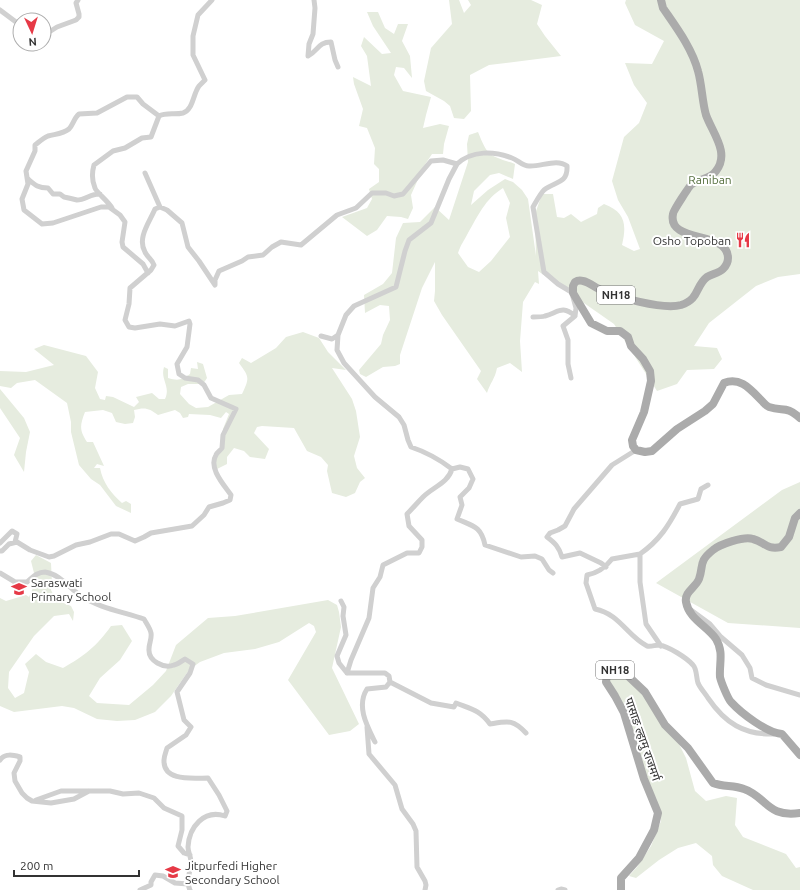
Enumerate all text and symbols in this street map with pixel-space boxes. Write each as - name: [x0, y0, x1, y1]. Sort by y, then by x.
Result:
- north arrow: [12, 12, 52, 52]
- text: N: [28, 36, 37, 48]
- park label: Raniban: [688, 173, 732, 186]
- restaurant icon: Osho Topoban: [734, 231, 752, 249]
- place label: Osho Topoban: [653, 234, 731, 247]
- road number: NH18: [597, 286, 635, 304]
- place label: Saraswati Primary School: [31, 576, 111, 603]
- school or university icon: Saraswati Primary School: [10, 580, 28, 598]
- road number: NH18: [596, 661, 634, 679]
- street label: पासाङ ल्हामु राजमर्ग: [621, 696, 664, 784]
- scale bar: [14, 852, 139, 878]
- text: 200 m: [20, 859, 53, 872]
- place label: Jitpurfedi Higher Secondary School: [185, 859, 280, 886]
- school or university icon: Jitpurfedi Higher Secondary School: [164, 863, 182, 881]

